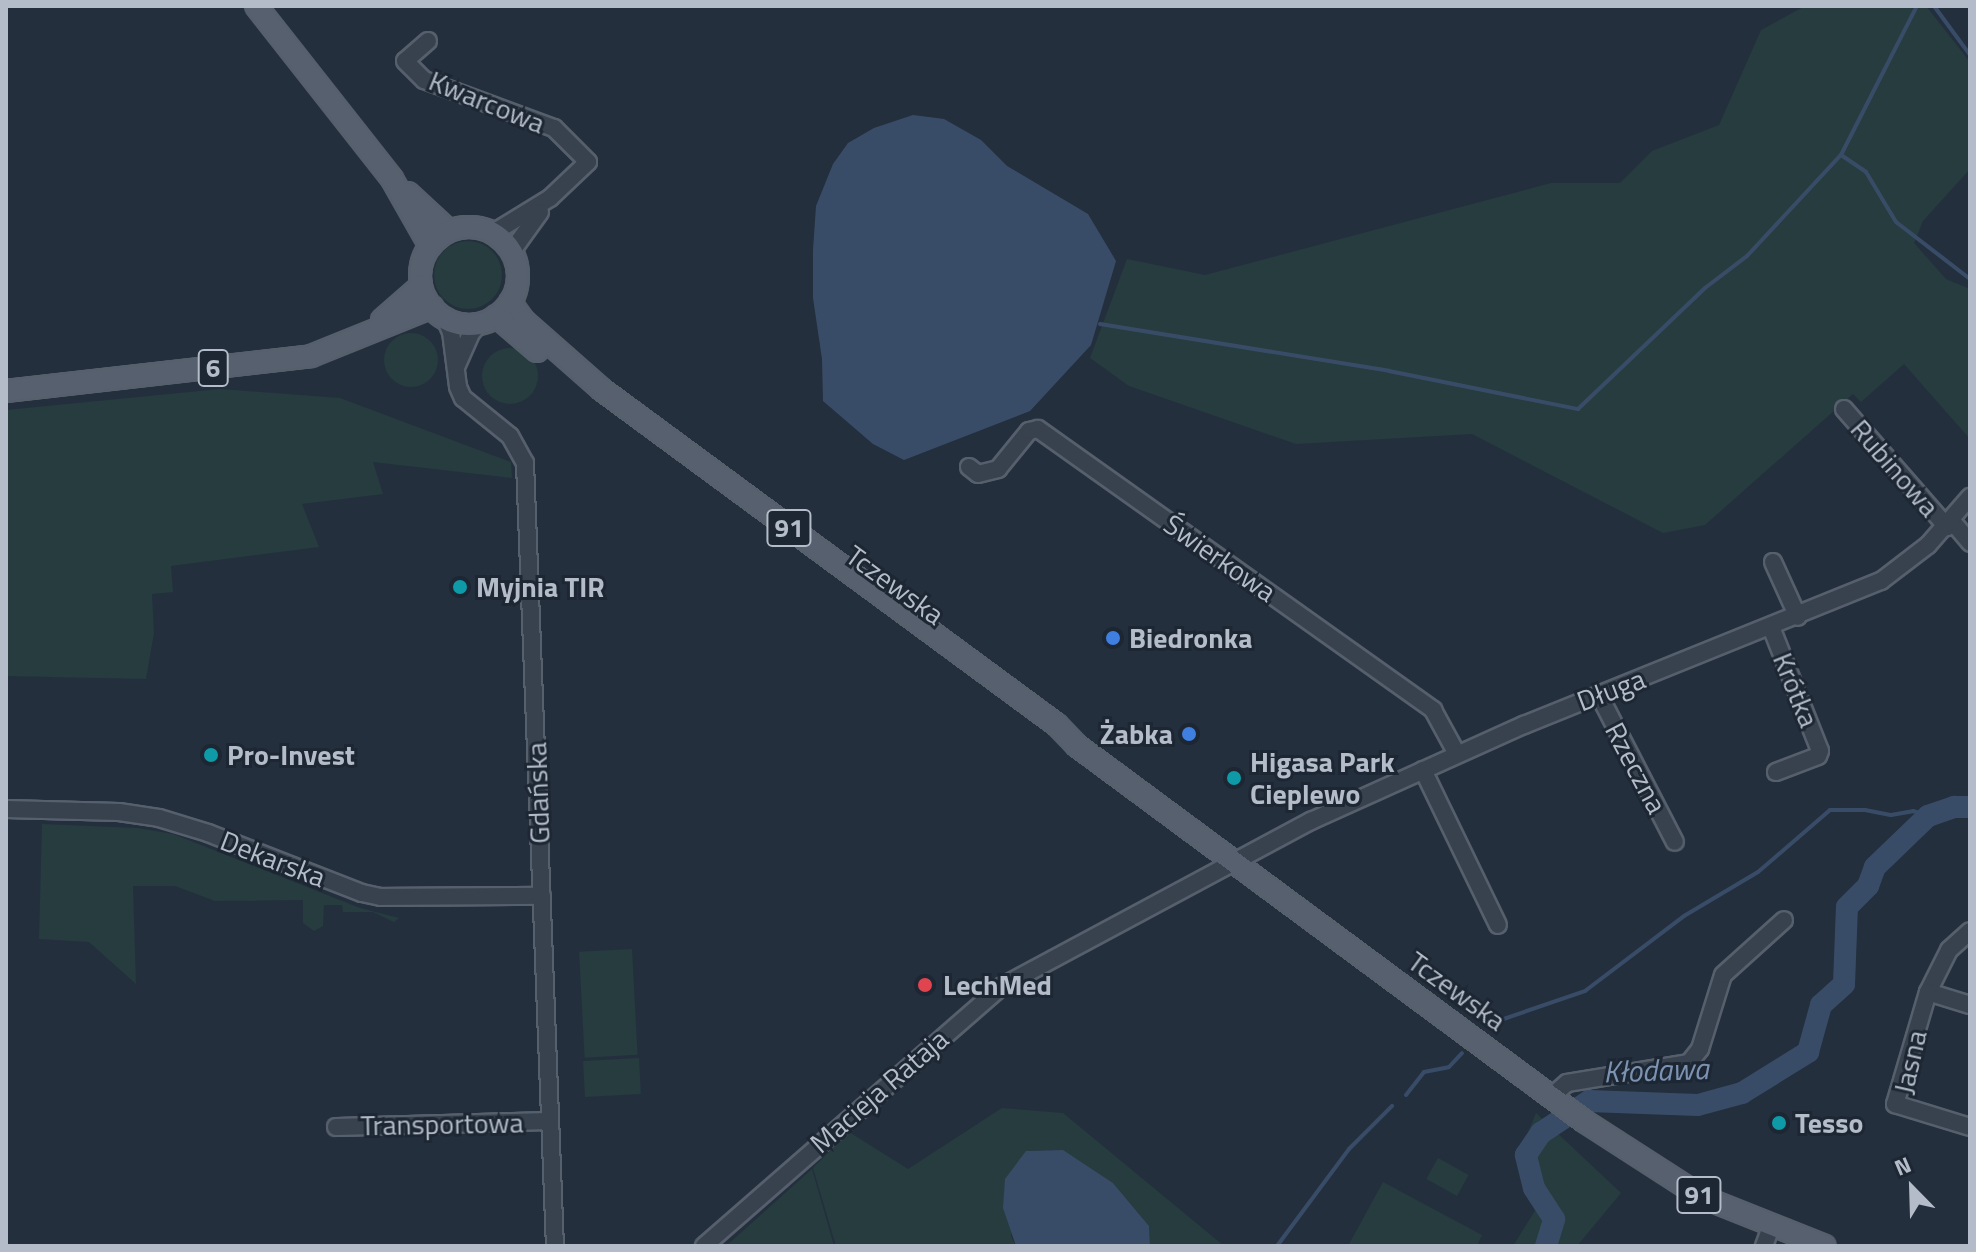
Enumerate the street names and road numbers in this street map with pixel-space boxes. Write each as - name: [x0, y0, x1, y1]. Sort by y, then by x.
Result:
- street label: Kwarcowa: [424, 64, 550, 140]
- road number: 6: [197, 346, 229, 390]
- street label: Rubinowa: [1844, 413, 1946, 523]
- road number: 91: [765, 506, 813, 550]
- street label: Świerkowa: [1157, 507, 1283, 609]
- street label: Tczewska: [840, 538, 950, 632]
- street label: Krótka: [1766, 648, 1826, 732]
- street label: Długa: [1572, 662, 1650, 718]
- street label: Rzeczna: [1598, 717, 1674, 819]
- street label: Gdańska: [519, 742, 557, 844]
- street label: Dekarska: [216, 824, 330, 894]
- street label: Tczewska: [1402, 944, 1512, 1038]
- street label: Macieja Rataja: [803, 1022, 955, 1160]
- street label: Jasna: [1886, 1027, 1934, 1097]
- street label: Transportowa: [360, 1106, 524, 1142]
- road number: 91: [1675, 1173, 1723, 1217]

